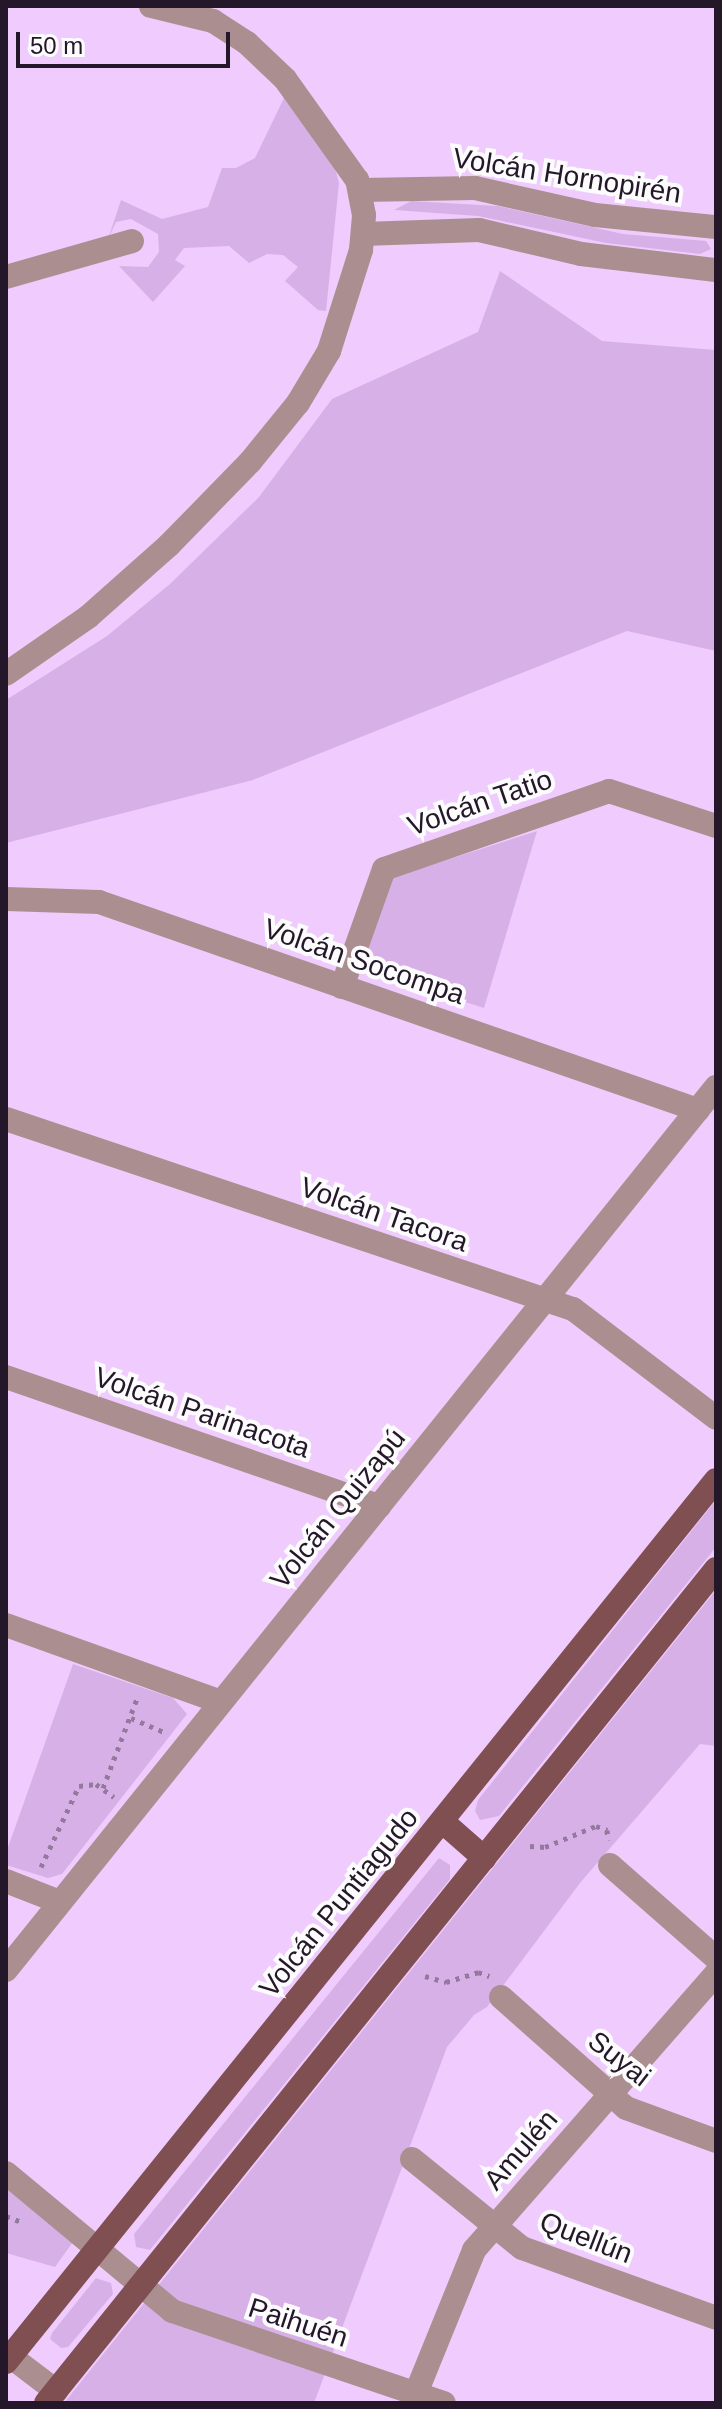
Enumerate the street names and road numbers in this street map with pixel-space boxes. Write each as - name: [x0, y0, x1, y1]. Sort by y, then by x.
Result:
- street label: Volcán Hornopirén: [451, 141, 683, 211]
- street label: Volcán Tatio: [403, 763, 557, 843]
- street label: Volcán Socompa: [259, 912, 469, 1012]
- street label: Volcán Tacora: [295, 1170, 473, 1260]
- street label: Volcán Parinacota: [90, 1360, 314, 1466]
- street label: Volcán Quizapú: [263, 1422, 413, 1596]
- street label: Volcán Puntiagudo: [252, 1802, 426, 2004]
- street label: Suyai: [581, 2024, 657, 2094]
- street label: Amulén: [477, 2103, 565, 2197]
- street label: Quellún: [535, 2205, 637, 2271]
- street label: Paihuén: [244, 2291, 352, 2355]

